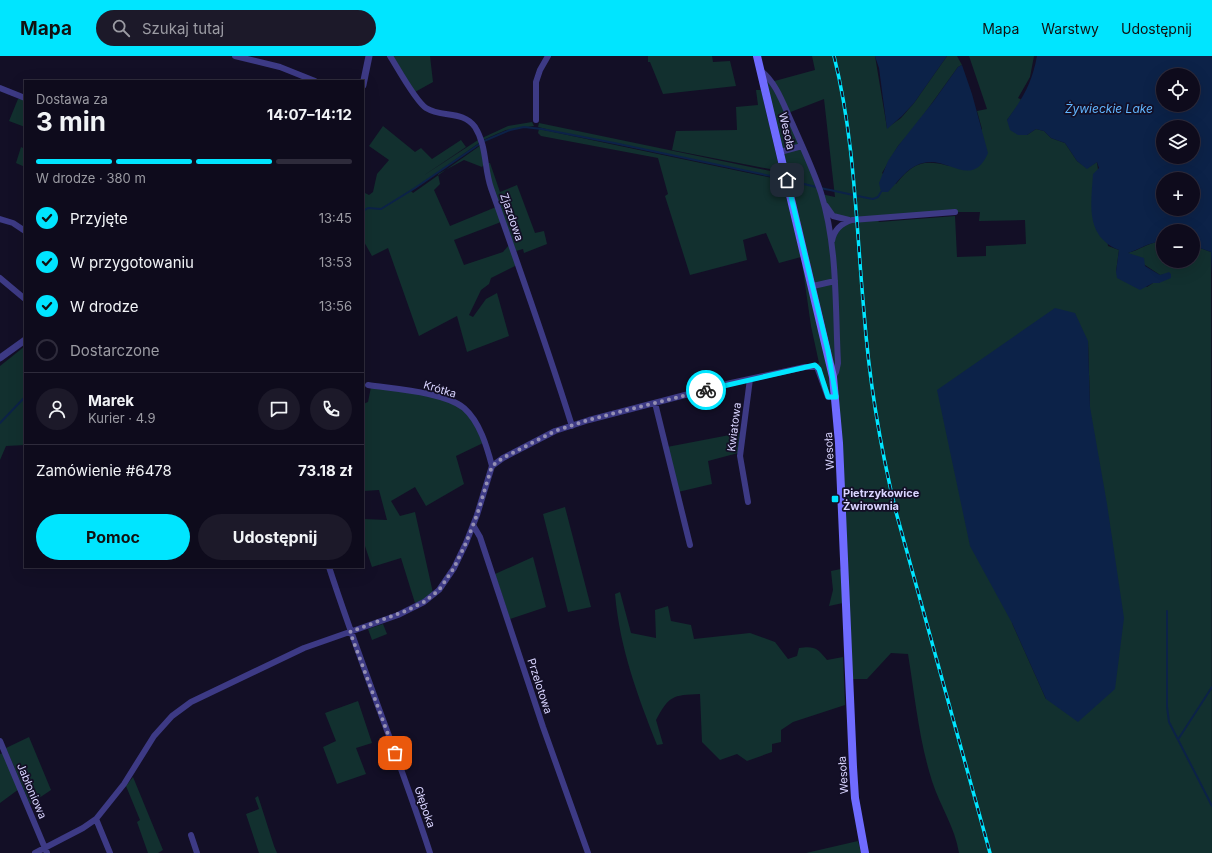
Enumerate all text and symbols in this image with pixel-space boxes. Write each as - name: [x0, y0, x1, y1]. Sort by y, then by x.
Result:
- search box: [96, 10, 376, 46]
- text: Mapa: [20, 17, 72, 40]
- icon: search: [110, 17, 132, 39]
- text: Szukaj tutaj: [142, 19, 224, 38]
- text: Mapa: [982, 20, 1019, 37]
- text: Warstwy: [1041, 20, 1099, 37]
- text: Udostępnij: [1121, 20, 1192, 37]
- map controls: [1156, 68, 1200, 268]
- button: locate: [1156, 68, 1200, 112]
- text: Dostawa za: [36, 91, 108, 107]
- water label: Żywieckie Lake: [1065, 101, 1153, 116]
- text: 14:07–14:12: [267, 105, 352, 124]
- text: 3 min: [36, 106, 106, 137]
- street label: Wesoła: [776, 111, 798, 151]
- button: layers: [1156, 120, 1200, 164]
- pin: [770, 163, 804, 197]
- icon: home: [776, 169, 798, 191]
- text: W drodze · 380 m: [36, 170, 146, 186]
- button: +: [1156, 172, 1200, 216]
- street label: Zjazdowa: [497, 191, 527, 243]
- icon: check: [36, 207, 58, 229]
- text: Przyjęte: [70, 209, 128, 228]
- text: 13:45: [319, 210, 352, 226]
- button: −: [1156, 224, 1200, 268]
- icon: check: [36, 251, 58, 273]
- text: W przygotowaniu: [70, 253, 194, 272]
- text: 13:53: [319, 254, 352, 270]
- icon: check: [36, 295, 58, 317]
- text: W drodze: [70, 297, 139, 316]
- text: 13:56: [319, 298, 352, 314]
- text: Dostarczone: [70, 341, 160, 360]
- courier: [686, 370, 726, 410]
- street label: Krótka: [422, 377, 458, 401]
- icon: bike: [695, 379, 717, 401]
- button: person: [36, 388, 78, 430]
- button: chat: [258, 388, 300, 430]
- button: phone: [310, 388, 352, 430]
- text: Marek: [88, 391, 134, 410]
- street label: Kwiatowa: [724, 402, 744, 452]
- text: Kurier · 4.9: [88, 410, 155, 426]
- street label: Wesoła: [821, 432, 837, 470]
- text: Zamówienie #6478: [36, 461, 172, 480]
- text: 73.18 zł: [298, 461, 352, 480]
- place label: Pietrzykowice Żwirownia: [843, 486, 920, 513]
- marker: Pietrzykowice Żwirownia: [830, 494, 840, 504]
- button: Pomoc: [36, 514, 190, 560]
- button: Udostępnij: [198, 514, 352, 560]
- street label: Przelotowa: [524, 656, 556, 716]
- pin: [378, 736, 412, 770]
- icon: bag: [384, 742, 406, 764]
- street label: Wesoła: [835, 756, 851, 794]
- street label: Jabłoniowa: [14, 761, 50, 821]
- street label: Głęboka: [411, 784, 439, 830]

